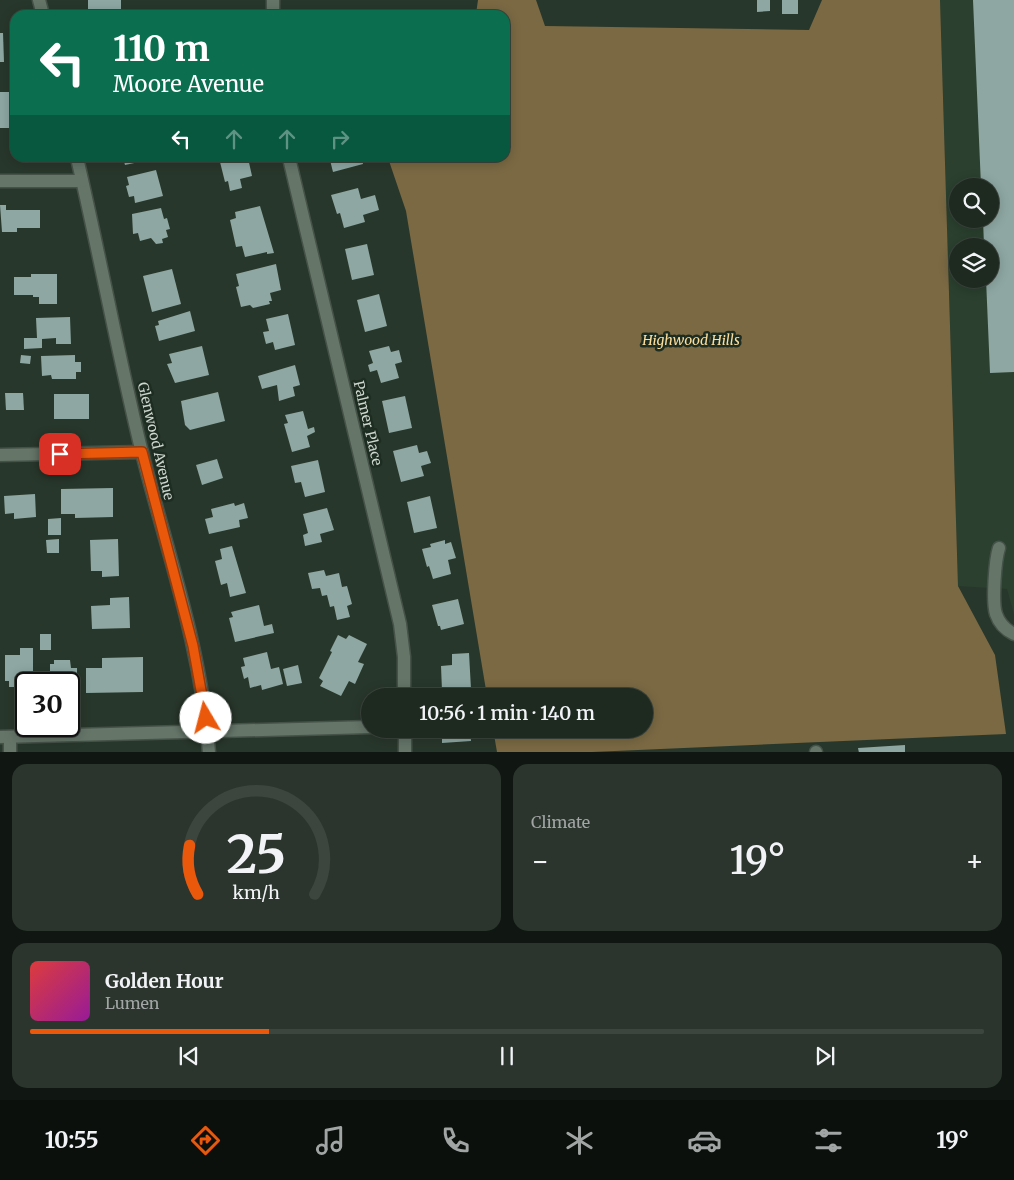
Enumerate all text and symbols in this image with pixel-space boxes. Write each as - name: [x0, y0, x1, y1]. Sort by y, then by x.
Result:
- text: 110 m: [113, 27, 210, 71]
- icon: left: [30, 30, 95, 95]
- text: Moore Avenue: [113, 70, 264, 98]
- icon: left: [167, 125, 195, 153]
- icon: ahead: [220, 125, 248, 153]
- icon: ahead: [273, 125, 301, 153]
- icon: right: [326, 125, 354, 153]
- map controls: [949, 178, 999, 288]
- button: search: [949, 178, 999, 228]
- button: layers: [949, 238, 999, 288]
- park label: Highwood Hills: [641, 331, 740, 349]
- street label: Palmer Place: [349, 379, 387, 467]
- street label: Glenwood Avenue: [134, 380, 178, 502]
- pin: [39, 433, 81, 475]
- icon: arrive: [46, 440, 74, 468]
- speed limit sign: 30: [15, 672, 80, 737]
- position arrow: [179, 691, 231, 743]
- text: 10:56 · 1 min · 140 m: [419, 701, 595, 725]
- text: Climate: [531, 812, 590, 832]
- text: 25: [227, 822, 286, 887]
- text: 19°: [730, 837, 785, 884]
- text: −: [531, 843, 550, 879]
- text: +: [965, 843, 984, 879]
- text: km/h: [233, 881, 280, 904]
- text: Golden Hour: [105, 969, 224, 993]
- text: Lumen: [105, 993, 159, 1013]
- icon: previous: [175, 1042, 203, 1070]
- icon: pause: [493, 1042, 521, 1070]
- icon: next: [811, 1042, 839, 1070]
- icon: directions: [188, 1123, 223, 1158]
- icon: music: [313, 1123, 348, 1158]
- icon: phone: [438, 1123, 473, 1158]
- icon: climate: [562, 1123, 597, 1158]
- icon: car: [687, 1123, 722, 1158]
- icon: filters: [811, 1123, 846, 1158]
- text: 10:55: [45, 1126, 99, 1154]
- text: 19°: [936, 1126, 969, 1154]

